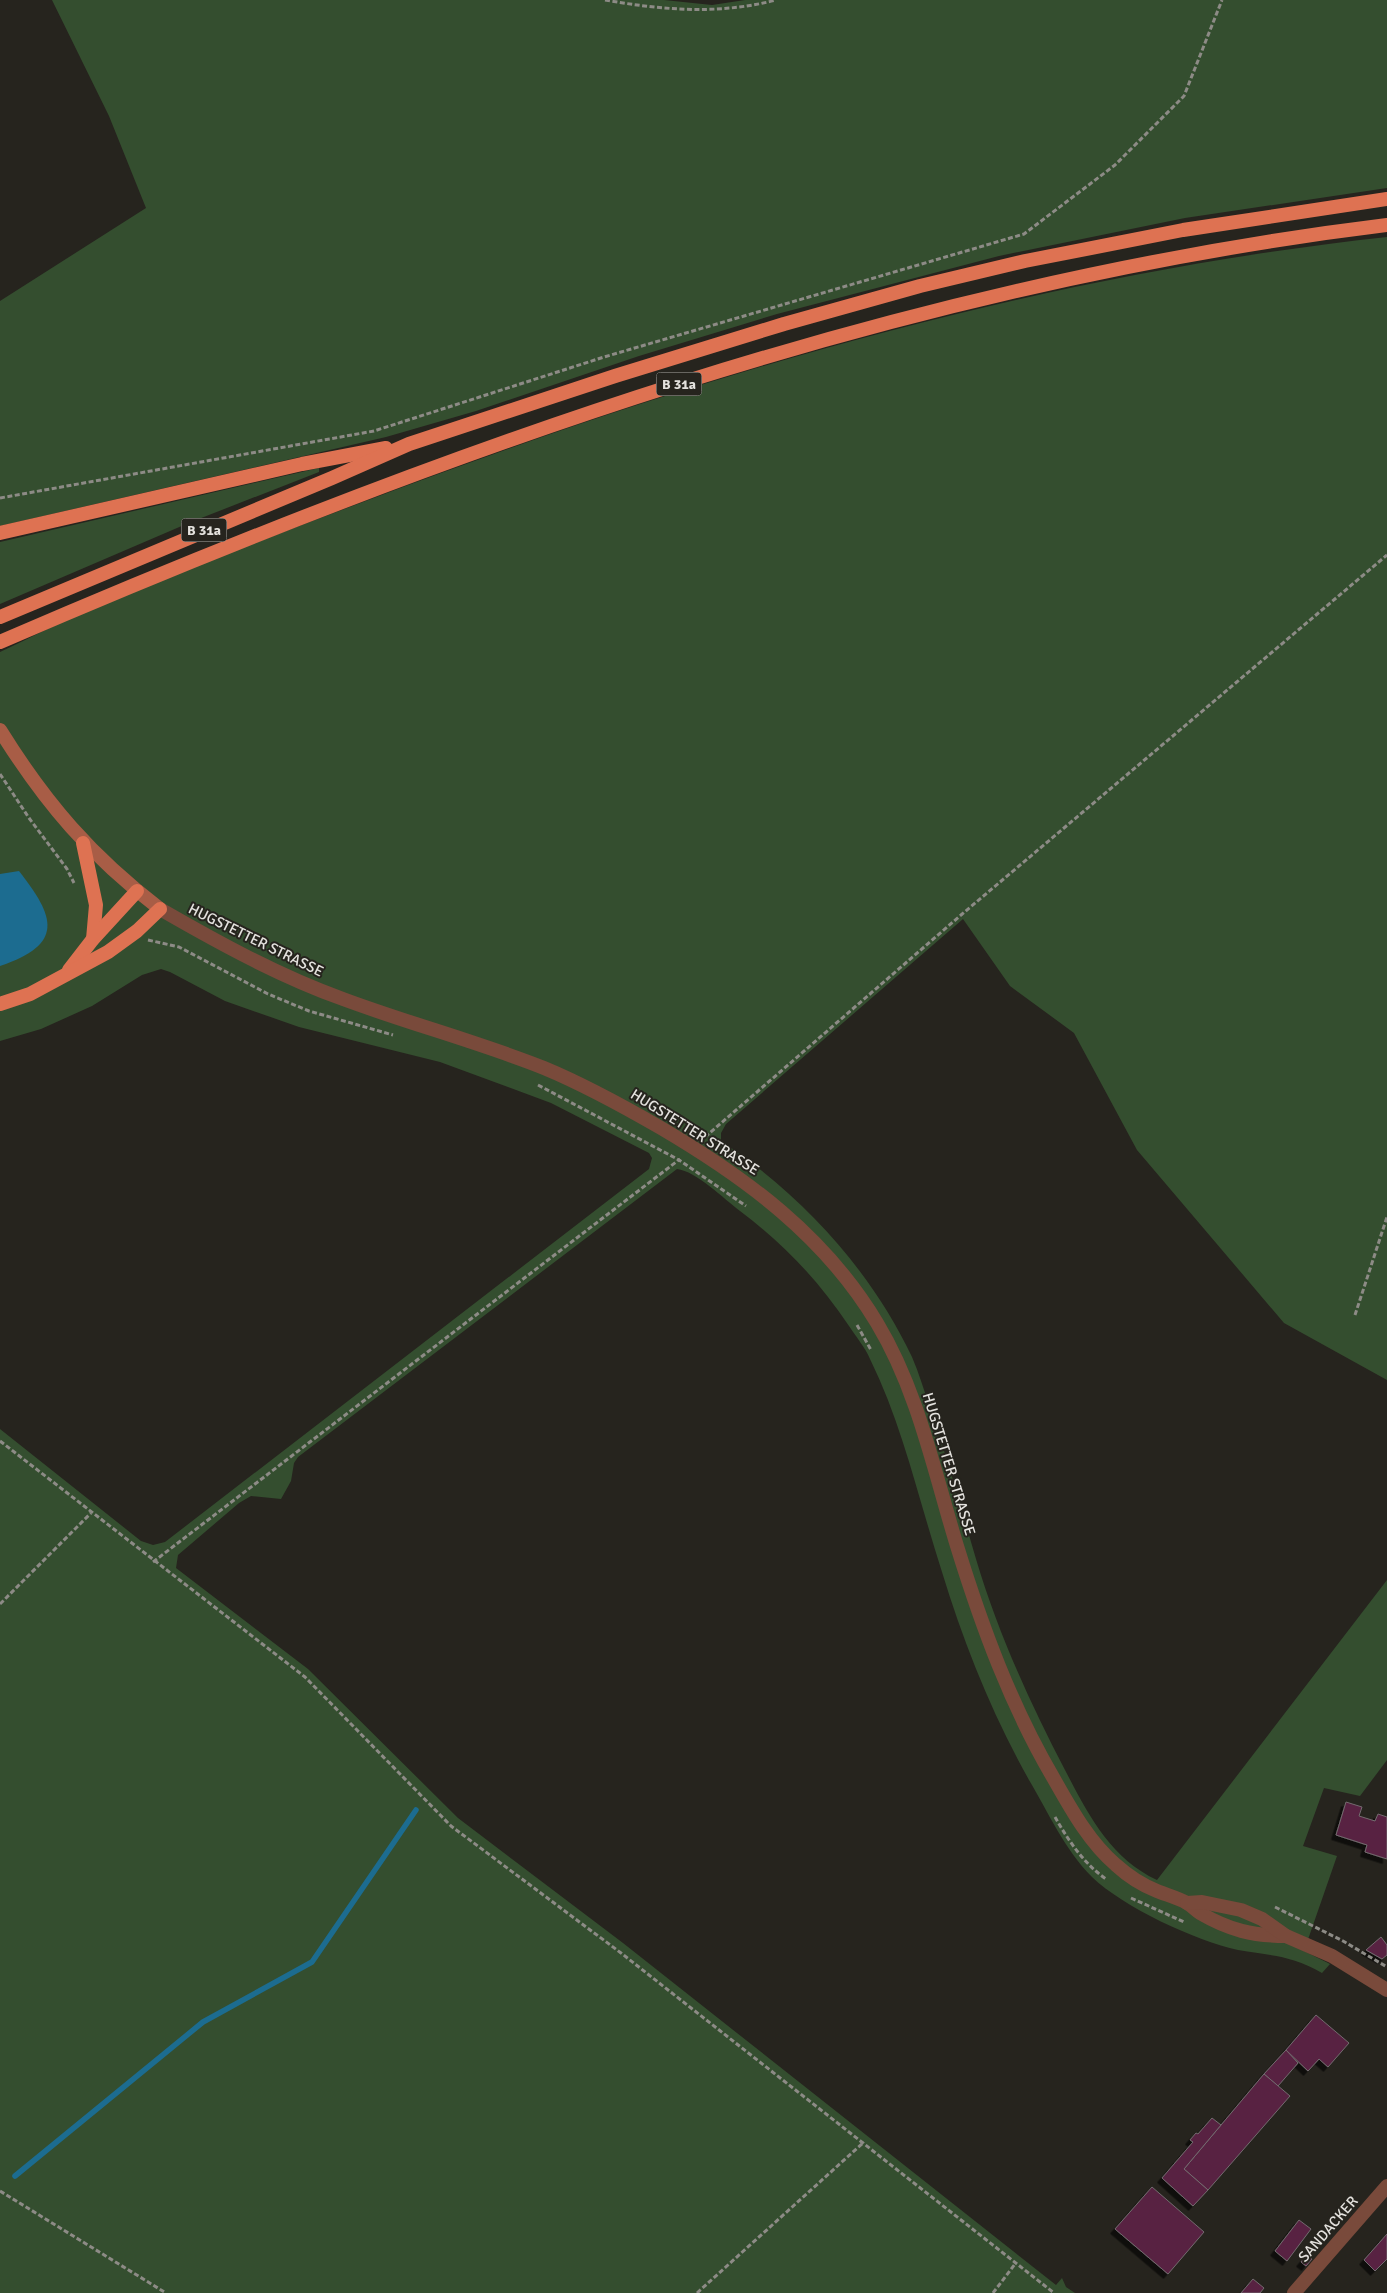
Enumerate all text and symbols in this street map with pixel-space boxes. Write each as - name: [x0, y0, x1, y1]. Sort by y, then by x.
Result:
- road number: B 31a: [656, 372, 702, 396]
- road number: B 31a: [182, 518, 226, 542]
- street label: HUGSTETTER STRASSE: [185, 899, 327, 981]
- street label: HUGSTETTER STRASSE: [627, 1085, 763, 1179]
- street label: HUGSTETTER STRASSE: [919, 1391, 979, 1537]
- street label: SANDACKER: [1294, 2192, 1362, 2266]

